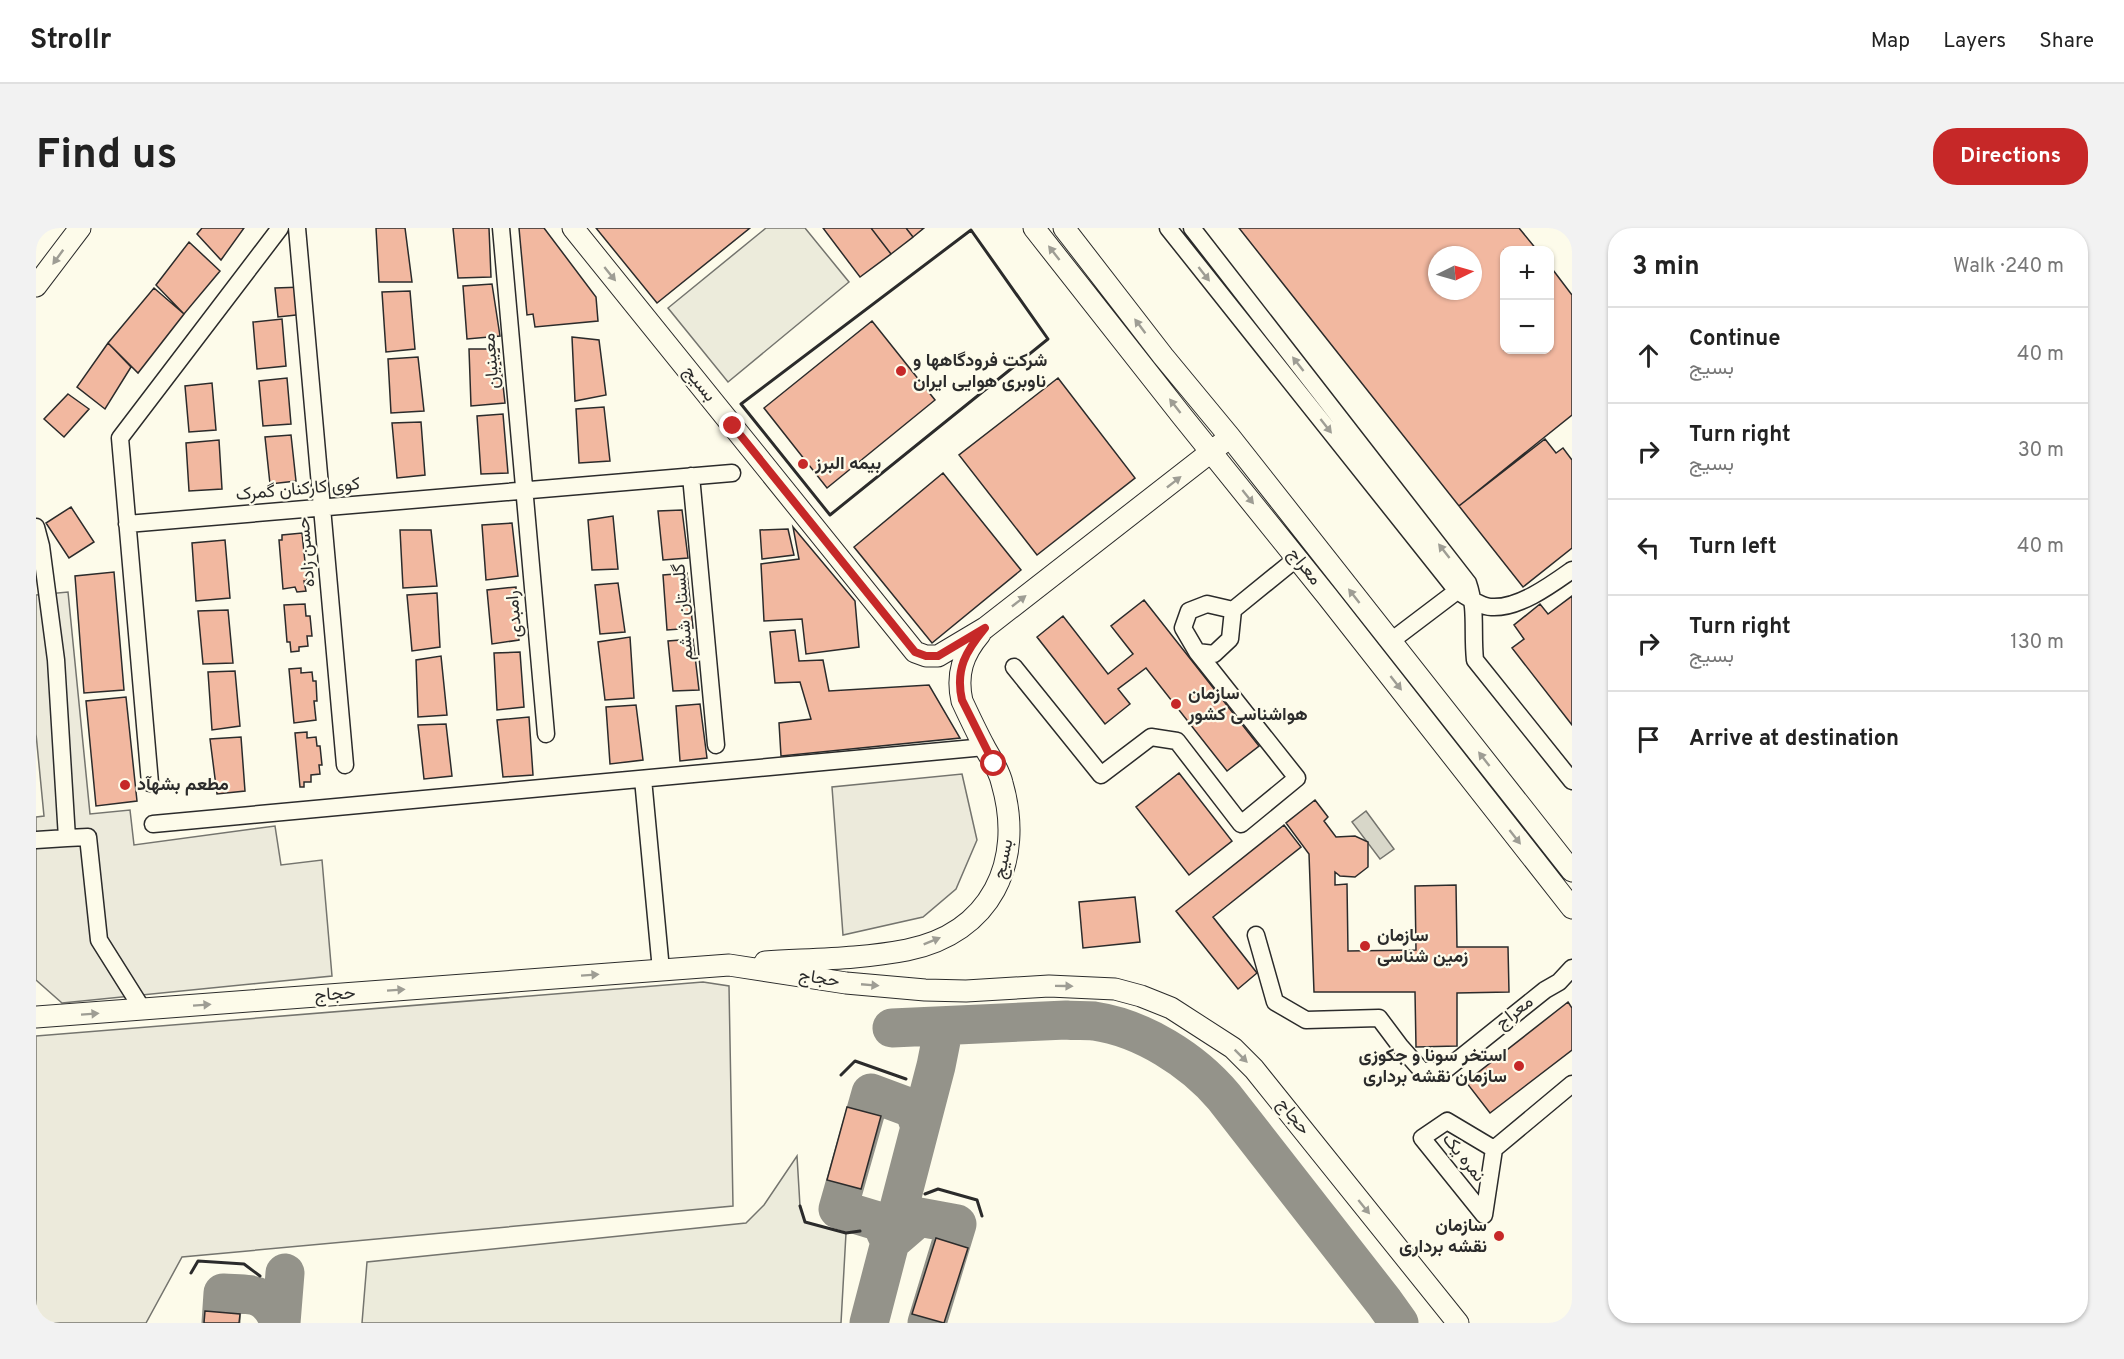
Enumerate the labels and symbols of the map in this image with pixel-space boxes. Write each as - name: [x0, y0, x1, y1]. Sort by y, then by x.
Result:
- one-way arrow: [1048, 245, 1061, 261]
- north arrow: [1428, 246, 1482, 300]
- one-way arrow: [52, 249, 64, 265]
- one-way arrow: [603, 266, 615, 281]
- one-way arrow: [1198, 266, 1211, 282]
- one-way arrow: [1135, 318, 1147, 333]
- street label: معینیان: [478, 332, 506, 390]
- place label: شرکت فرودگاهها و ناوبری هوایی ایران: [913, 350, 1047, 394]
- one-way arrow: [1291, 356, 1304, 372]
- street label: بسیج: [677, 361, 721, 407]
- marker: شرکت فرودگاهها و ناوبری هوایی ایران: [894, 364, 908, 378]
- one-way arrow: [1169, 399, 1181, 414]
- route end: [719, 412, 745, 438]
- one-way arrow: [1319, 419, 1331, 434]
- place label: بیمه البرز: [814, 453, 881, 476]
- marker: بیمه البرز: [796, 457, 810, 471]
- street label: کوی کارکنان گمرک: [235, 473, 361, 507]
- one-way arrow: [1166, 477, 1181, 489]
- one-way arrow: [1242, 489, 1255, 505]
- street label: حسن زاده: [292, 516, 322, 588]
- one-way arrow: [1437, 543, 1450, 559]
- street label: معراج: [1282, 544, 1326, 590]
- street label: گلستان ششم: [668, 562, 700, 662]
- one-way arrow: [1349, 588, 1361, 603]
- street label: رامبدی: [501, 589, 529, 639]
- one-way arrow: [1012, 596, 1027, 608]
- one-way arrow: [1389, 675, 1402, 691]
- place label: سازمان هواشناسی کشور: [1187, 683, 1308, 727]
- marker: سازمان هواشناسی کشور: [1169, 697, 1183, 711]
- route start: [980, 750, 1006, 776]
- one-way arrow: [1478, 752, 1490, 767]
- place label: مطعم بشهآد: [137, 774, 229, 797]
- marker: مطعم بشهآد: [118, 778, 132, 792]
- one-way arrow: [1509, 829, 1521, 845]
- street label: بسیج: [989, 837, 1019, 881]
- place label: سازمان زمین شناسی: [1377, 925, 1468, 969]
- one-way arrow: [923, 936, 941, 945]
- marker: سازمان زمین شناسی: [1358, 939, 1372, 953]
- street label: حجاج: [797, 964, 841, 994]
- one-way arrow: [581, 970, 600, 980]
- one-way arrow: [860, 980, 879, 990]
- one-way arrow: [1055, 981, 1074, 991]
- street label: حجاج: [314, 982, 356, 1008]
- one-way arrow: [387, 985, 406, 995]
- street label: معراج: [1492, 991, 1538, 1035]
- one-way arrow: [192, 1000, 211, 1010]
- one-way arrow: [80, 1009, 99, 1018]
- place label: استخر سونا و جکوزی سازمان نقشه برداری: [1358, 1045, 1507, 1089]
- one-way arrow: [1233, 1049, 1247, 1063]
- marker: استخر سونا و جکوزی سازمان نقشه برداری: [1512, 1059, 1526, 1073]
- street label: حجاج: [1271, 1094, 1315, 1140]
- street label: نمره یک: [1436, 1129, 1490, 1187]
- one-way arrow: [1358, 1199, 1371, 1215]
- place label: سازمان نقشه برداری: [1399, 1215, 1487, 1259]
- marker: سازمان نقشه برداری: [1492, 1229, 1506, 1243]

